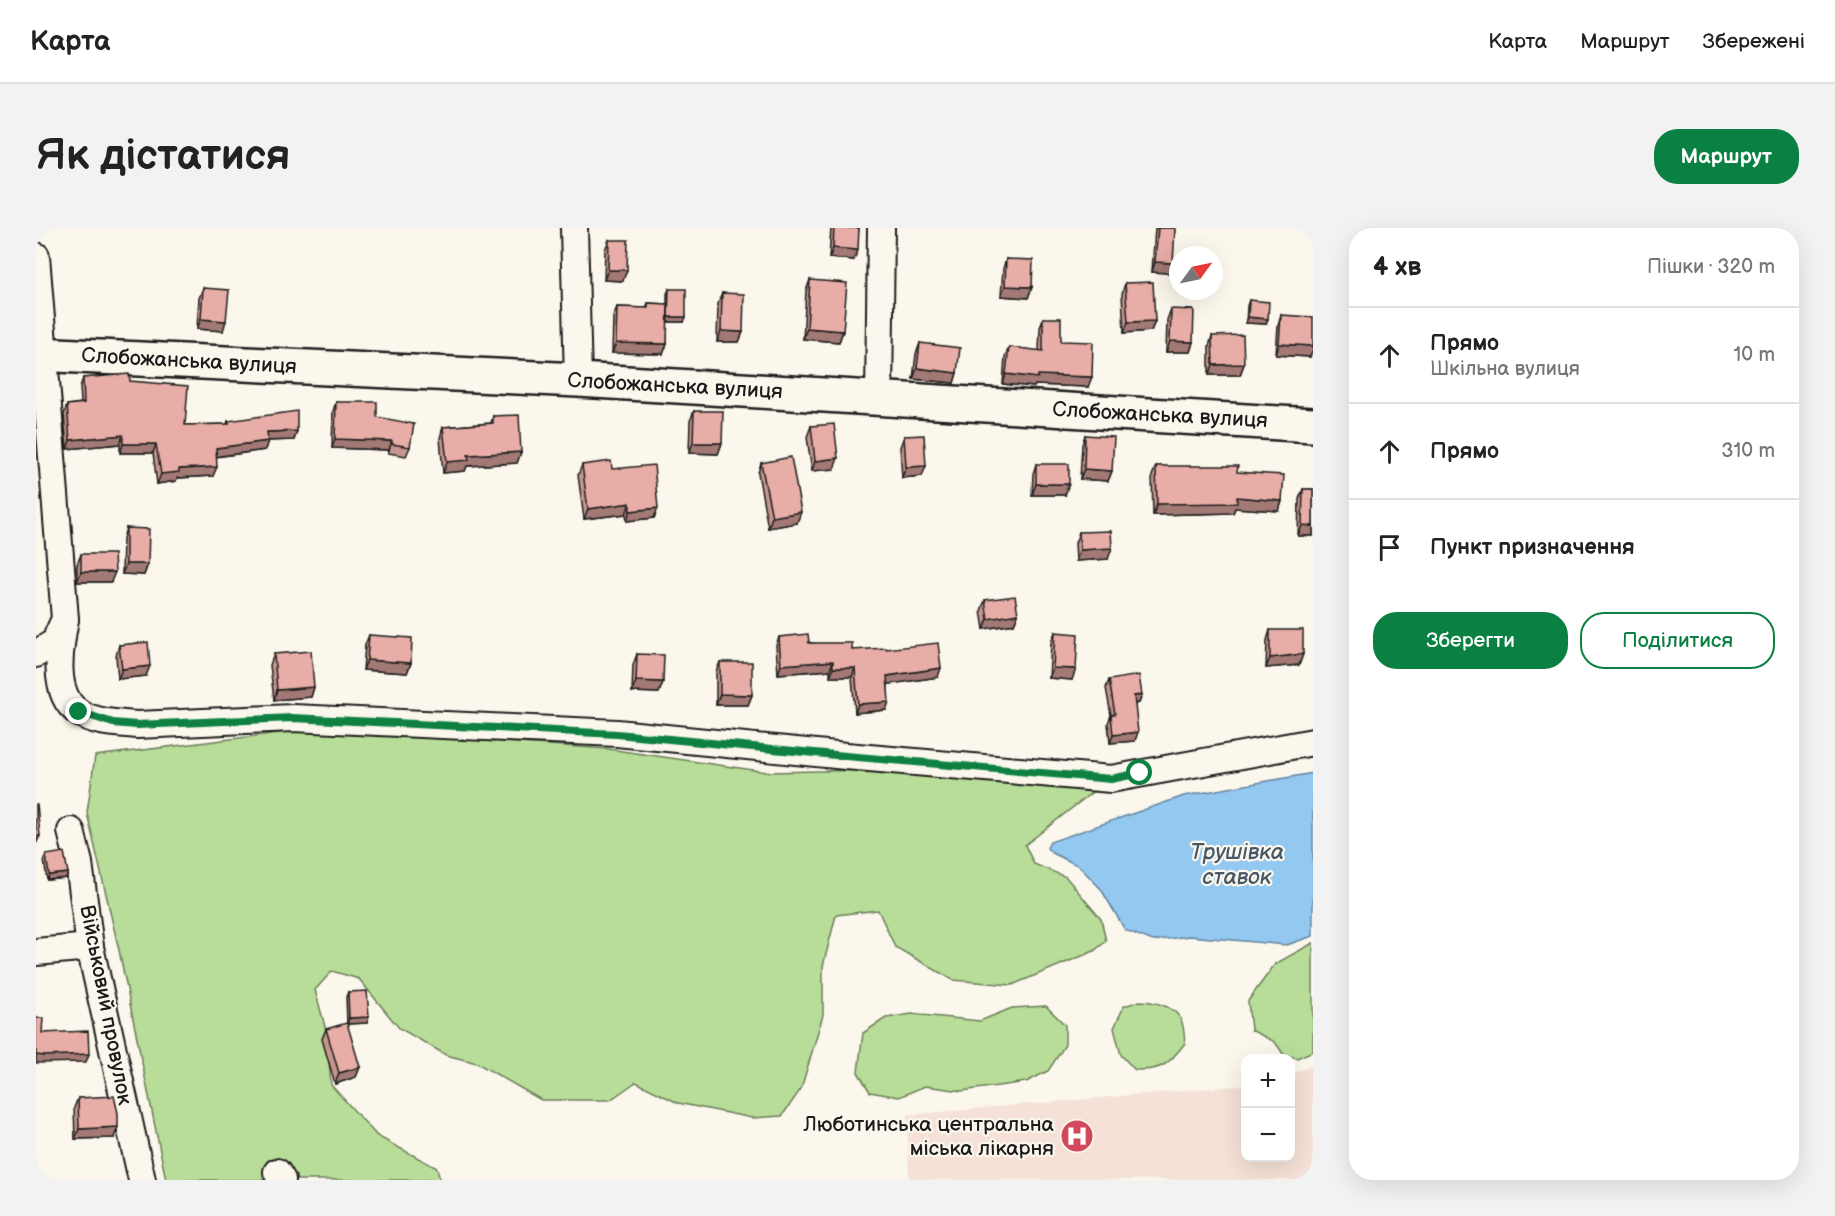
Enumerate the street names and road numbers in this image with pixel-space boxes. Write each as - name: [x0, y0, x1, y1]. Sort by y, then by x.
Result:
- street label: Слобожанська вулиця: [81, 343, 297, 379]
- street label: Слобожанська вулиця: [567, 368, 783, 404]
- street label: Слобожанська вулиця: [1052, 397, 1268, 433]
- street label: Військовий провулок: [74, 903, 138, 1107]

